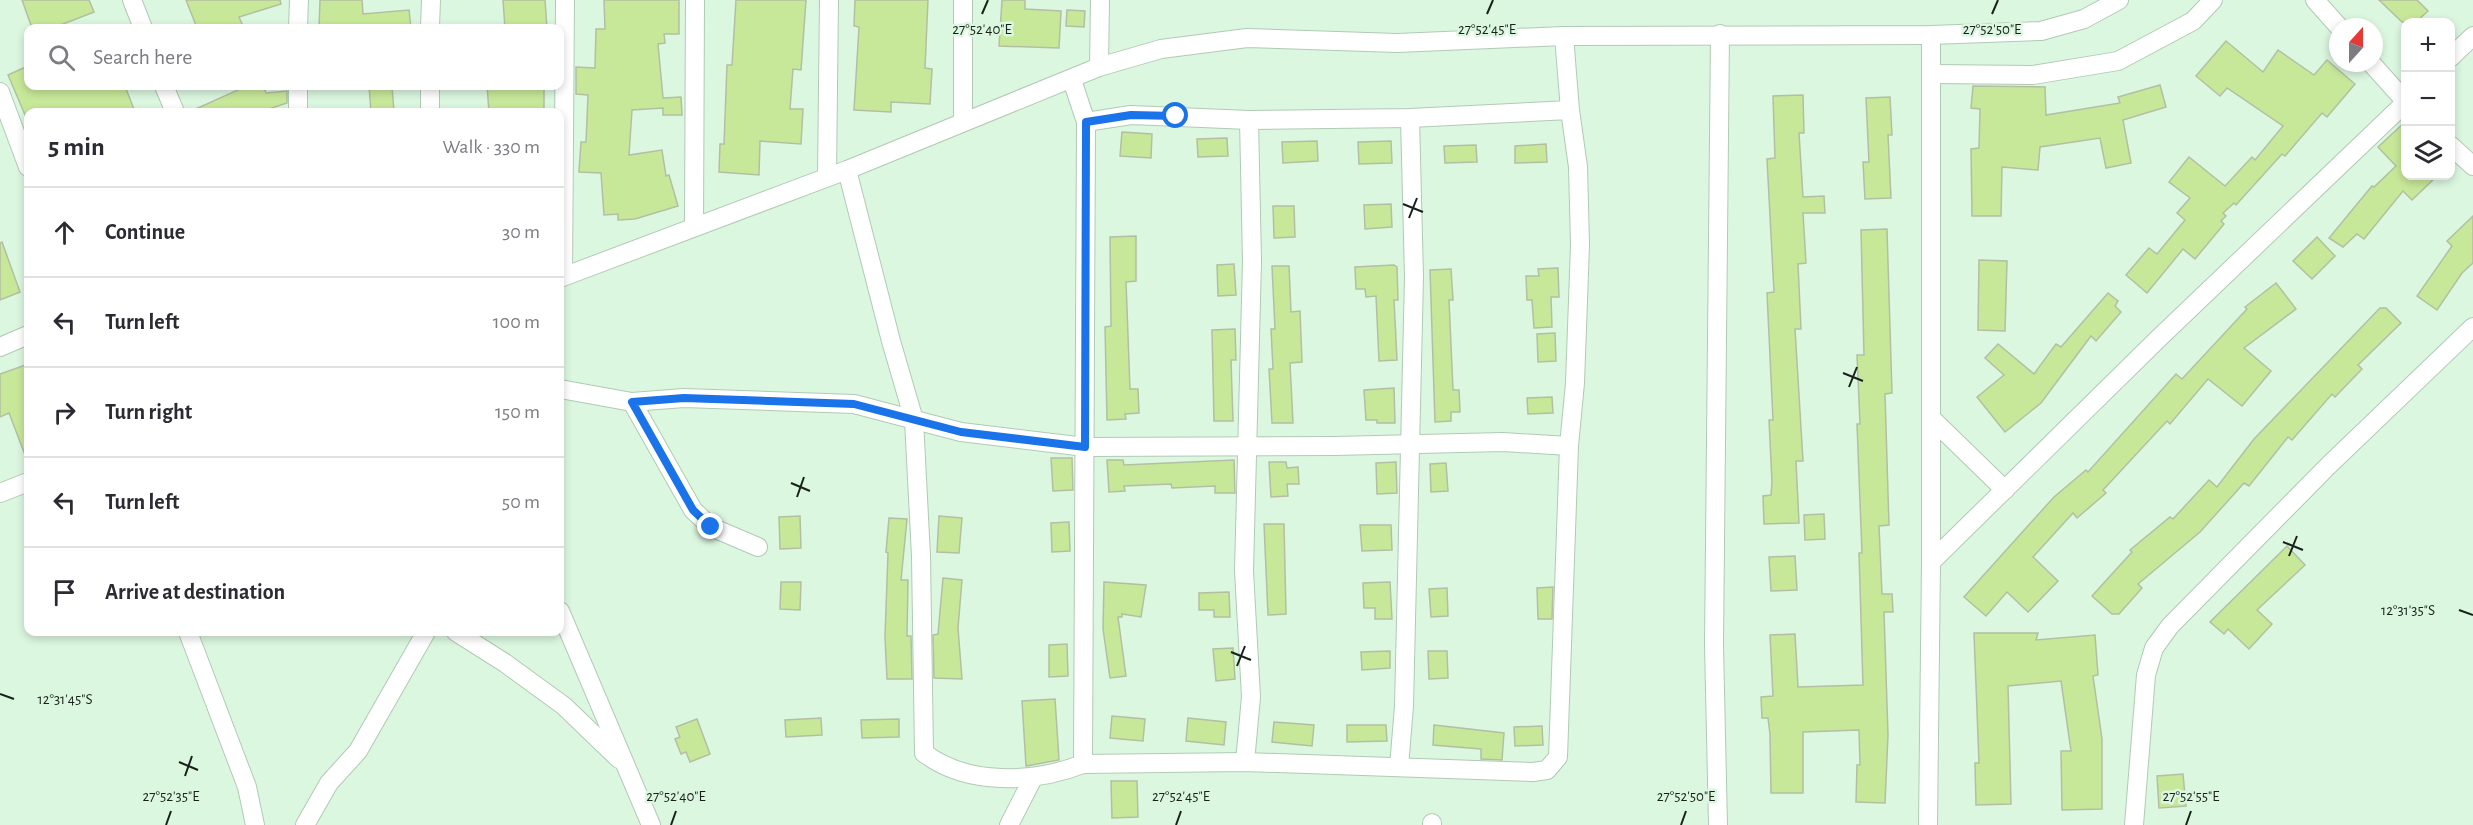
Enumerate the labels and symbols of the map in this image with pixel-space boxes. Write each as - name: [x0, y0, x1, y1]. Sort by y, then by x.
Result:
- north arrow: [2329, 18, 2383, 72]
- text: 27°52'40"E: [952, 22, 1012, 37]
- text: 27°52'45"E: [1458, 22, 1516, 37]
- text: 27°52'50"E: [1963, 22, 2021, 37]
- route start: [1162, 102, 1188, 128]
- route end: [697, 513, 723, 539]
- text: 12°31'35"S: [2381, 603, 2435, 618]
- text: 12°31'45"S: [38, 692, 92, 707]
- text: 27°52'35"E: [143, 789, 199, 804]
- text: 27°52'40"E: [646, 789, 706, 804]
- text: 27°52'45"E: [1152, 789, 1210, 804]
- text: 27°52'50"E: [1657, 789, 1715, 804]
- text: 27°52'55"E: [2162, 789, 2220, 804]

